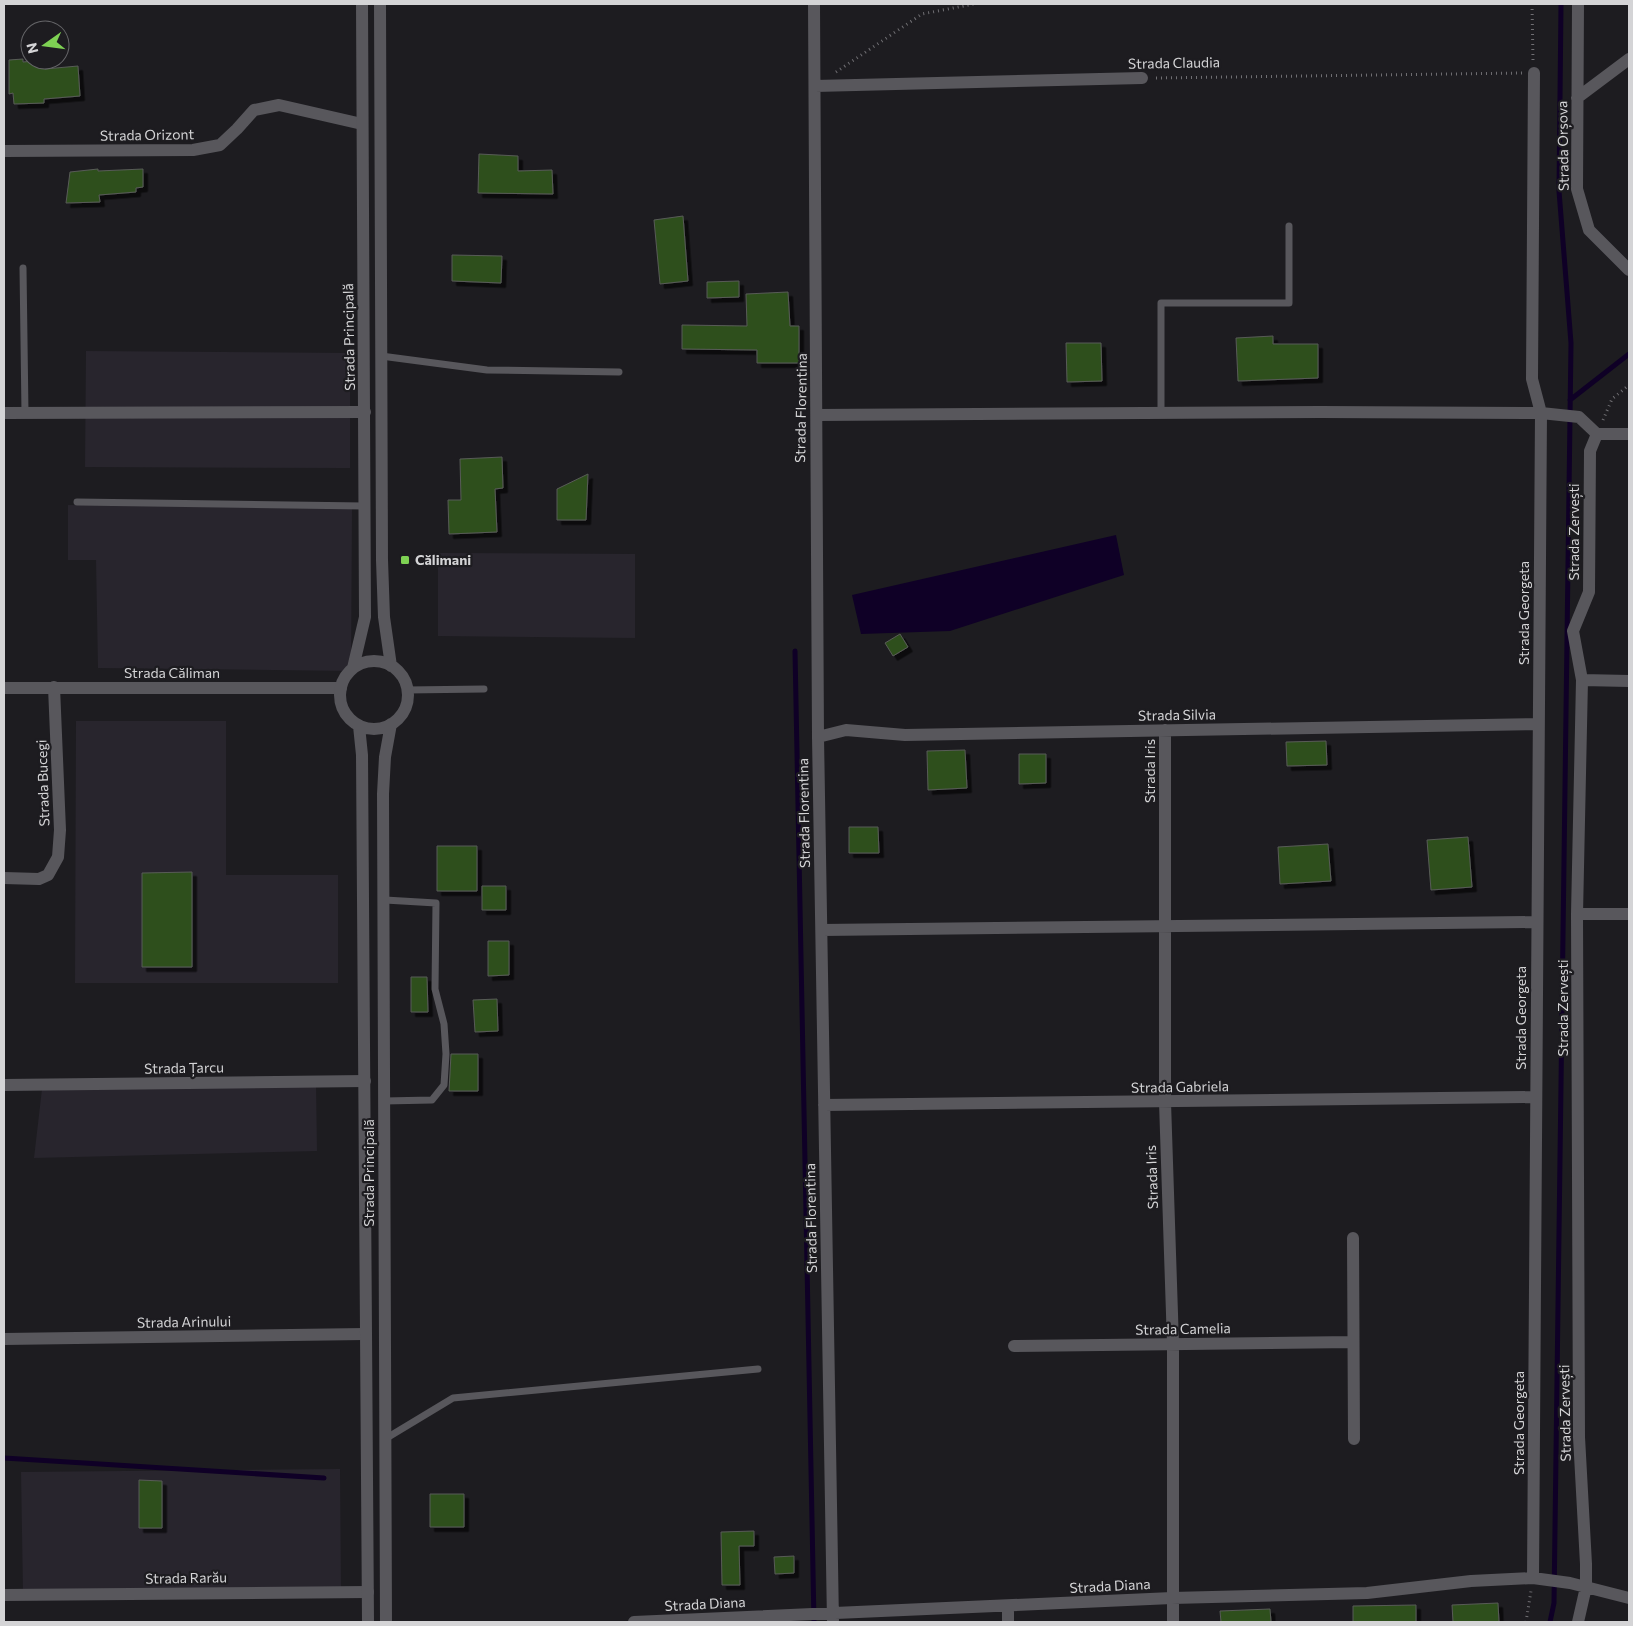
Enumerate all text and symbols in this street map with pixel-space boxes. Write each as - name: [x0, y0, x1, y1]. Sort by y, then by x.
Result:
- north arrow: [20, 20, 70, 70]
- text: N: [22, 41, 41, 55]
- street label: Strada Claudia: [1128, 53, 1220, 72]
- street label: Strada Orșova: [1553, 101, 1573, 191]
- street label: Strada Orizont: [100, 125, 195, 144]
- street label: Strada Principală: [339, 283, 358, 391]
- street label: Strada Florentina: [791, 353, 810, 463]
- street label: Strada Zervești: [1565, 483, 1583, 581]
- place label: Călimani: [415, 551, 471, 568]
- marker: Călimani: [399, 554, 411, 566]
- street label: Strada Georgeta: [1515, 561, 1532, 665]
- street label: Strada Căliman: [124, 664, 220, 681]
- street label: Strada Silvia: [1138, 705, 1216, 724]
- street label: Strada Bucegi: [32, 739, 53, 827]
- street label: Strada Iris: [1141, 739, 1158, 803]
- street label: Strada Florentina: [794, 758, 813, 868]
- street label: Strada Zervești: [1554, 959, 1572, 1057]
- street label: Strada Georgeta: [1512, 966, 1529, 1070]
- street label: Strada Țarcu: [144, 1058, 224, 1078]
- street label: Strada Gabriela: [1131, 1077, 1229, 1096]
- street label: Strada Principală: [360, 1119, 377, 1227]
- street label: Strada Iris: [1142, 1145, 1161, 1209]
- street label: Strada Florentina: [801, 1163, 820, 1273]
- street label: Strada Arinului: [137, 1312, 231, 1331]
- street label: Strada Camelia: [1135, 1319, 1231, 1338]
- street label: Strada Zervești: [1555, 1364, 1575, 1462]
- street label: Strada Georgeta: [1510, 1371, 1527, 1475]
- street label: Strada Rarău: [145, 1568, 227, 1587]
- street label: Strada Diana: [1069, 1575, 1151, 1596]
- street label: Strada Diana: [664, 1593, 746, 1614]

